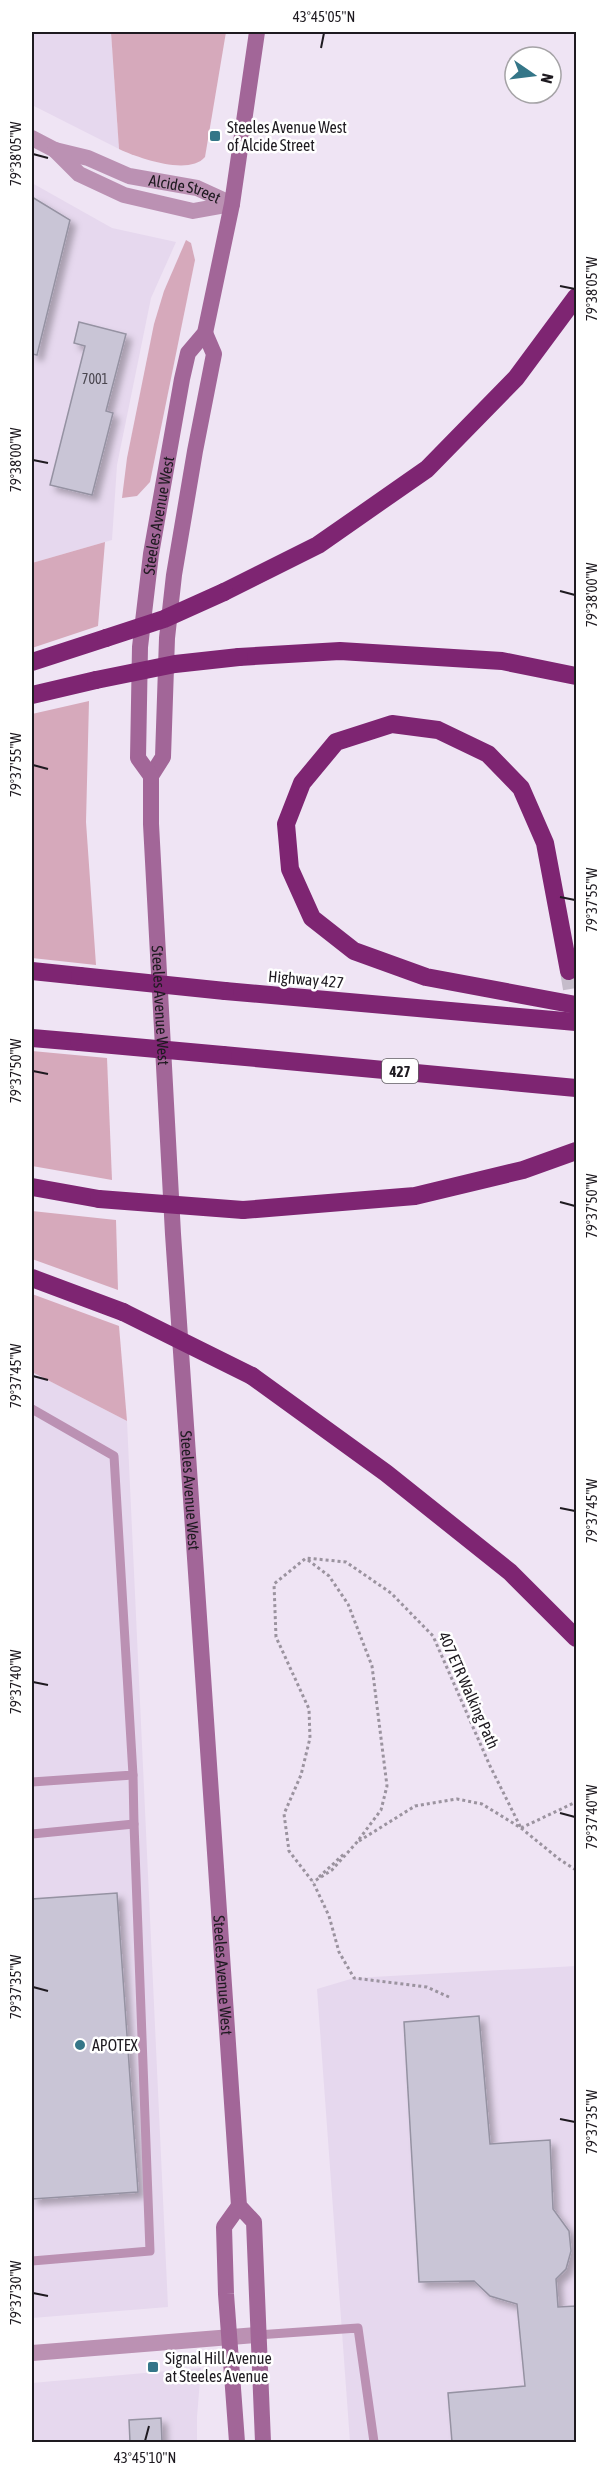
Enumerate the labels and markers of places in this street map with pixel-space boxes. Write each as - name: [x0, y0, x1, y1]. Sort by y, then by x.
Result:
- place label: Steeles Avenue West of Alcide Street: [227, 118, 347, 154]
- marker: Steeles Avenue West of Alcide Street: [208, 129, 222, 143]
- place label: APOTEX: [92, 2036, 139, 2054]
- marker: APOTEX: [73, 2038, 87, 2052]
- place label: Signal Hill Avenue at Steeles Avenue: [165, 2349, 272, 2385]
- marker: Signal Hill Avenue at Steeles Avenue: [146, 2360, 160, 2374]

